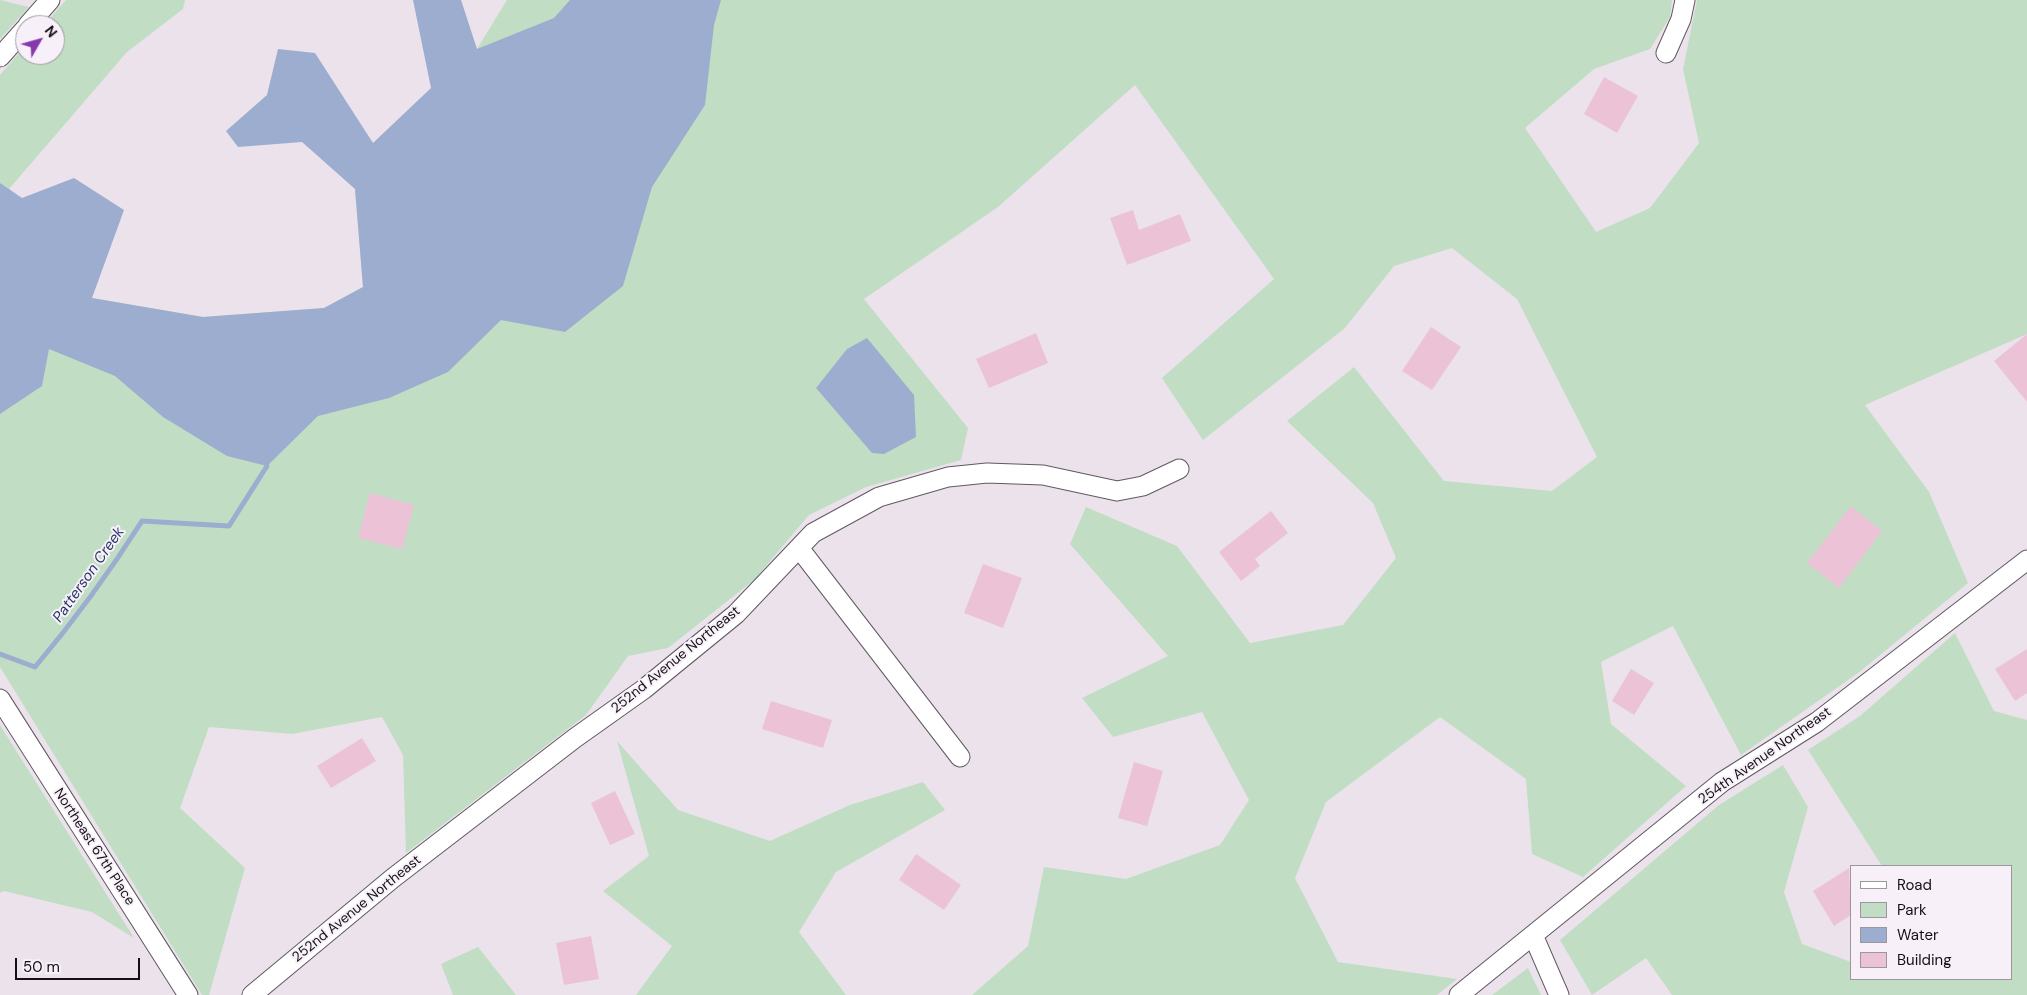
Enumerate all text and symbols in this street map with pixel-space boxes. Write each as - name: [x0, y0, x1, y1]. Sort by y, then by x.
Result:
- north arrow: [15, 15, 65, 65]
- text: N: [41, 22, 61, 41]
- water label: Patterson Creek: [49, 524, 129, 626]
- street label: 252nd Avenue Northeast: [608, 603, 744, 717]
- street label: 254th Avenue Northeast: [1695, 704, 1835, 808]
- street label: Northeast 67th Place: [50, 785, 138, 909]
- street label: 252nd Avenue Northeast: [289, 852, 425, 966]
- legend: [1850, 865, 2012, 980]
- text: Road: [1897, 875, 1932, 895]
- text: Park: [1897, 900, 1927, 920]
- text: Water: [1897, 925, 1938, 945]
- scale bar: [18, 948, 142, 980]
- text: Building: [1897, 950, 1952, 970]
- text: 50 m: [23, 957, 60, 977]

